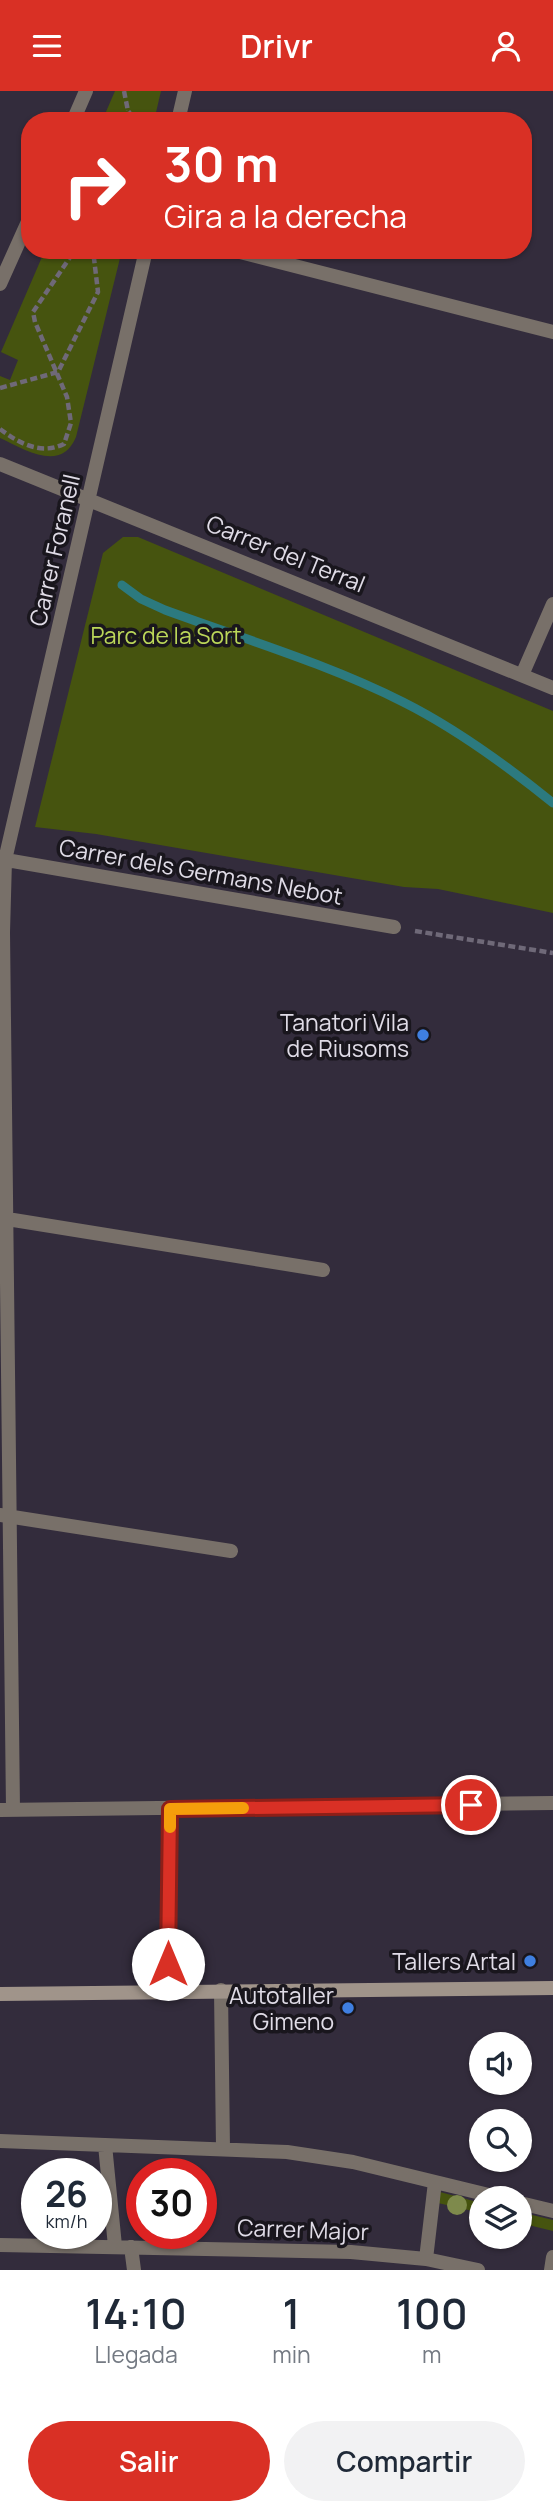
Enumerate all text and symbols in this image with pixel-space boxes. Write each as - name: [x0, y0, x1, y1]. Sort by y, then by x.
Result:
- text: Drivr: [240, 24, 313, 68]
- icon: menu: [28, 27, 66, 65]
- icon: person: [487, 27, 525, 65]
- text: 30 m: [164, 130, 279, 197]
- icon: right: [49, 140, 140, 231]
- text: Gira a la derecha: [164, 194, 407, 238]
- street label: Carrer Foranell: [21, 471, 87, 629]
- street label: Carrer del Terral: [202, 507, 370, 599]
- park label: Parc de la Sort: [90, 619, 242, 651]
- street label: Carrer dels Germans Nebot: [57, 830, 345, 912]
- place label: Tanatori Vila de Riusoms: [280, 1006, 409, 1064]
- marker: Tanatori Vila de Riusoms: [415, 1027, 431, 1043]
- pin: [441, 1775, 501, 1835]
- icon: arrive: [452, 1786, 490, 1824]
- position arrow: [131, 1927, 205, 2001]
- place label: Tallers Artal: [392, 1945, 516, 1977]
- marker: Tallers Artal: [522, 1953, 538, 1969]
- place label: Autotaller Gimeno: [229, 1979, 334, 2037]
- marker: Autotaller Gimeno: [340, 2000, 356, 2016]
- map controls: [469, 2032, 532, 2249]
- button: sound: [469, 2032, 532, 2095]
- button: search: [469, 2109, 532, 2172]
- speed limit sign: 30: [126, 2158, 217, 2249]
- text: 26: [45, 2170, 88, 2218]
- button: layers: [469, 2186, 532, 2249]
- text: km/h: [46, 2209, 87, 2233]
- street label: Carrer Major: [237, 2211, 369, 2247]
- text: 14:10: [85, 2284, 187, 2342]
- text: 1: [283, 2284, 300, 2342]
- text: 100: [396, 2284, 468, 2342]
- text: Llegada: [94, 2338, 178, 2370]
- text: min: [272, 2338, 311, 2370]
- text: m: [422, 2338, 442, 2370]
- button: Salir: [28, 2421, 270, 2501]
- button: Compartir: [284, 2421, 525, 2501]

